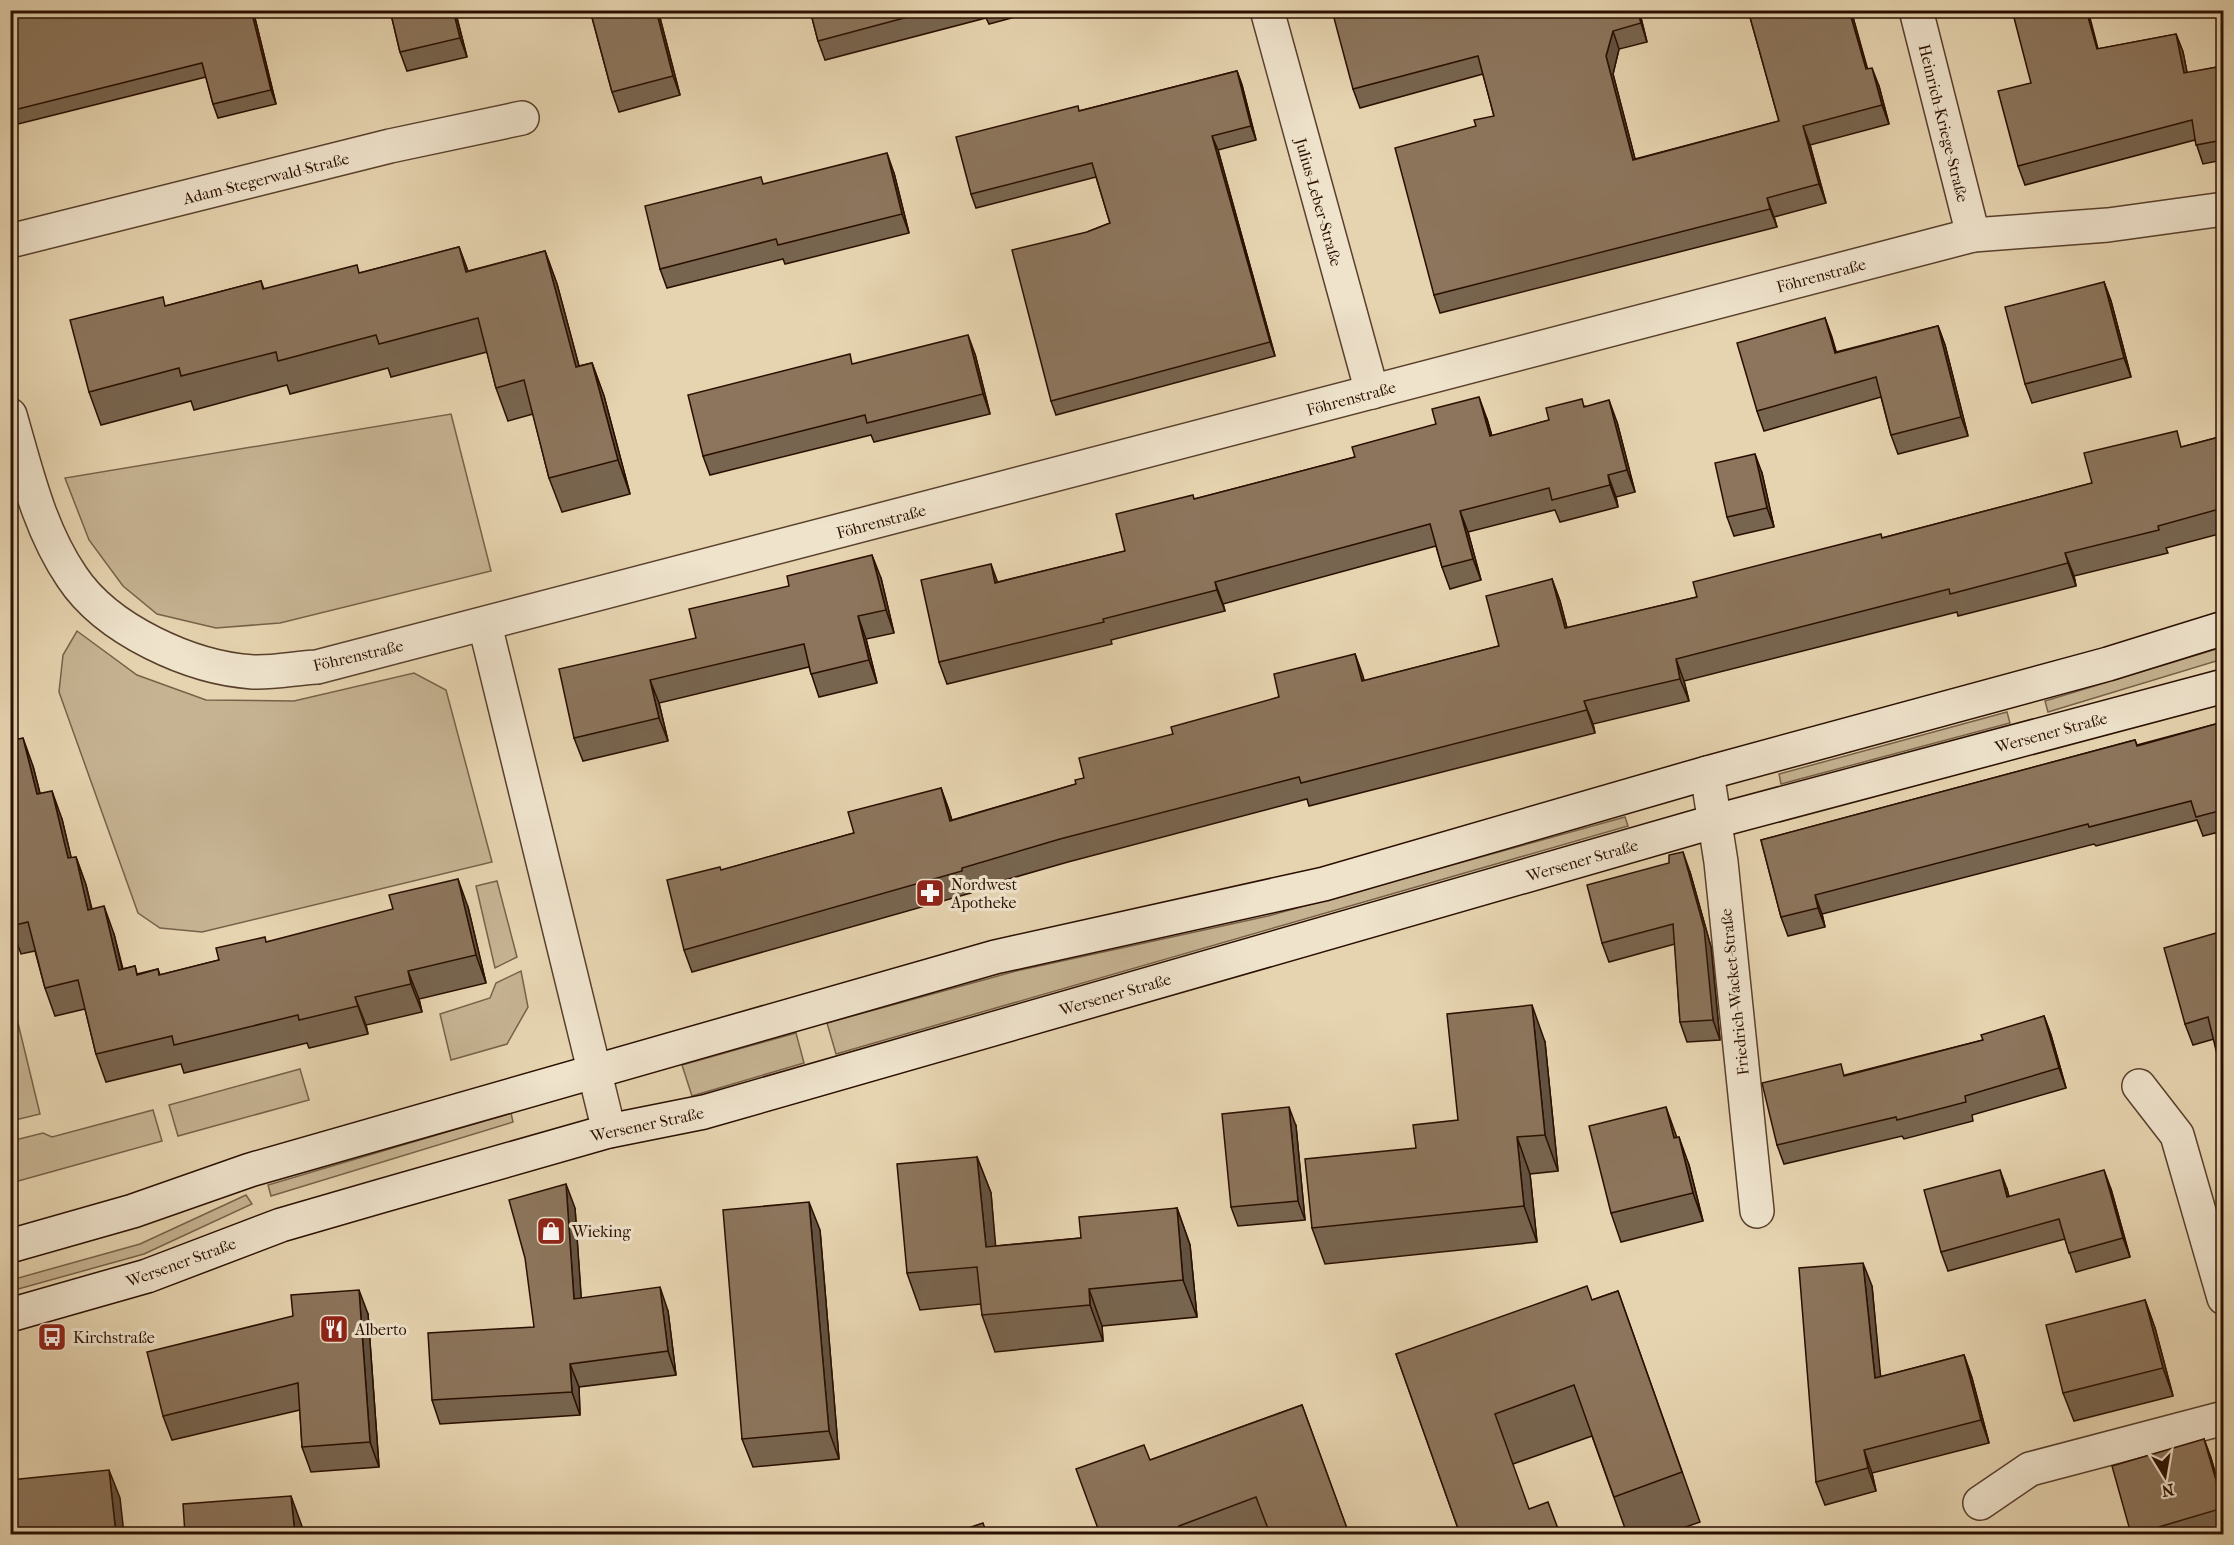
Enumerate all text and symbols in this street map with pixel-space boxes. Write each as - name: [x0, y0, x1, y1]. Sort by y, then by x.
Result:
- street label: Heinrich-Kriege-Straße: [1915, 42, 1972, 204]
- street label: Julius-Leber-Straße: [1291, 134, 1346, 269]
- street label: Adam-Stegerwald-Straße: [180, 149, 351, 209]
- street label: Föhrenstraße: [1774, 254, 1868, 297]
- street label: Föhrenstraße: [1304, 377, 1398, 420]
- street label: Föhrenstraße: [834, 500, 928, 543]
- street label: Föhrenstraße: [311, 636, 405, 675]
- street label: Wersener Straße: [1992, 708, 2109, 757]
- street label: Wersener Straße: [1523, 835, 1640, 886]
- place label: Nordwest Apotheke: [950, 875, 1017, 912]
- pharmacy icon: Nordwest Apotheke: [914, 877, 946, 909]
- street label: Friedrich-Wacket-Straße: [1716, 907, 1753, 1076]
- street label: Wersener Straße: [1056, 969, 1173, 1020]
- street label: Wersener Straße: [588, 1103, 706, 1146]
- shop icon: Wieking: [535, 1215, 567, 1247]
- place label: Wieking: [571, 1222, 631, 1241]
- street label: Wersener Straße: [123, 1234, 239, 1291]
- restaurant icon: Alberto: [318, 1313, 350, 1345]
- place label: Alberto: [354, 1320, 407, 1339]
- bus stop icon: Kirchstraße: [36, 1321, 68, 1353]
- place label: Kirchstraße: [73, 1328, 155, 1347]
- north arrow: [2135, 1446, 2195, 1506]
- text: N: [2159, 1480, 2176, 1501]

